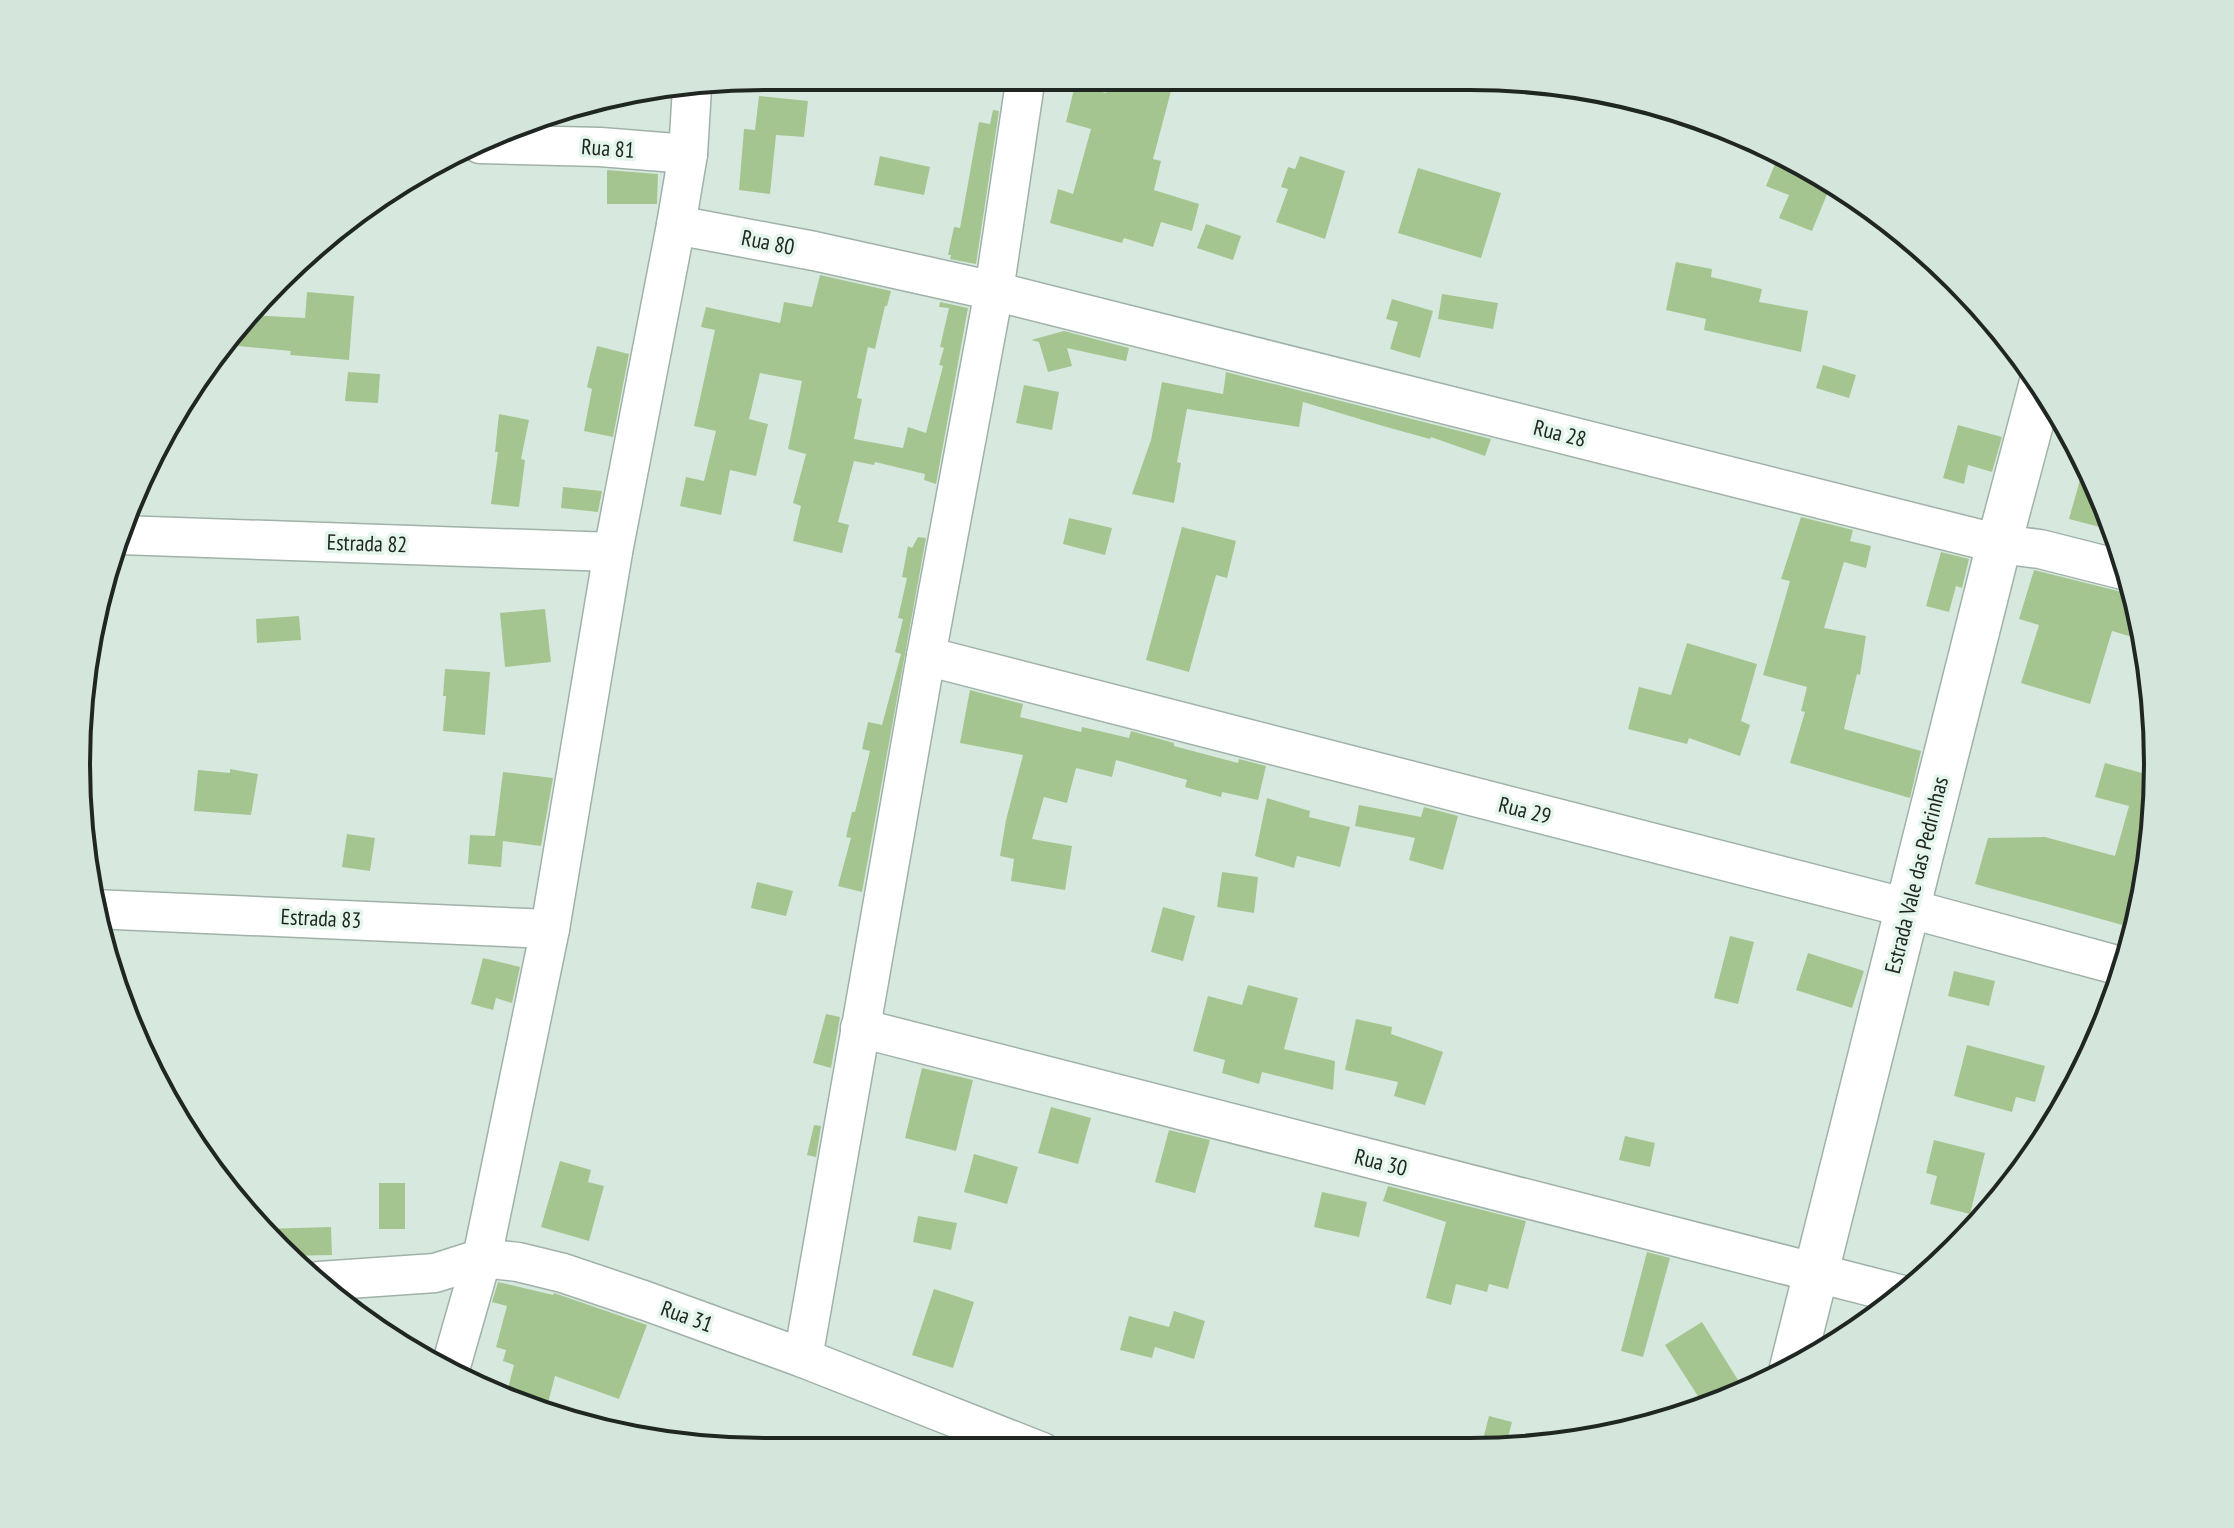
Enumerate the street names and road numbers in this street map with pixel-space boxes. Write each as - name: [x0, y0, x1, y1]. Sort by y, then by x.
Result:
- street label: Rua 81: [580, 132, 636, 164]
- street label: Rua 80: [739, 223, 797, 261]
- street label: Rua 28: [1531, 413, 1589, 453]
- street label: Estrada 82: [326, 528, 408, 558]
- street label: Estrada Vale das Pedrinhas: [1878, 774, 1954, 976]
- street label: Rua 29: [1496, 790, 1554, 830]
- street label: Estrada 83: [280, 902, 362, 934]
- street label: Rua 30: [1352, 1142, 1410, 1182]
- street label: Rua 31: [657, 1294, 717, 1338]

